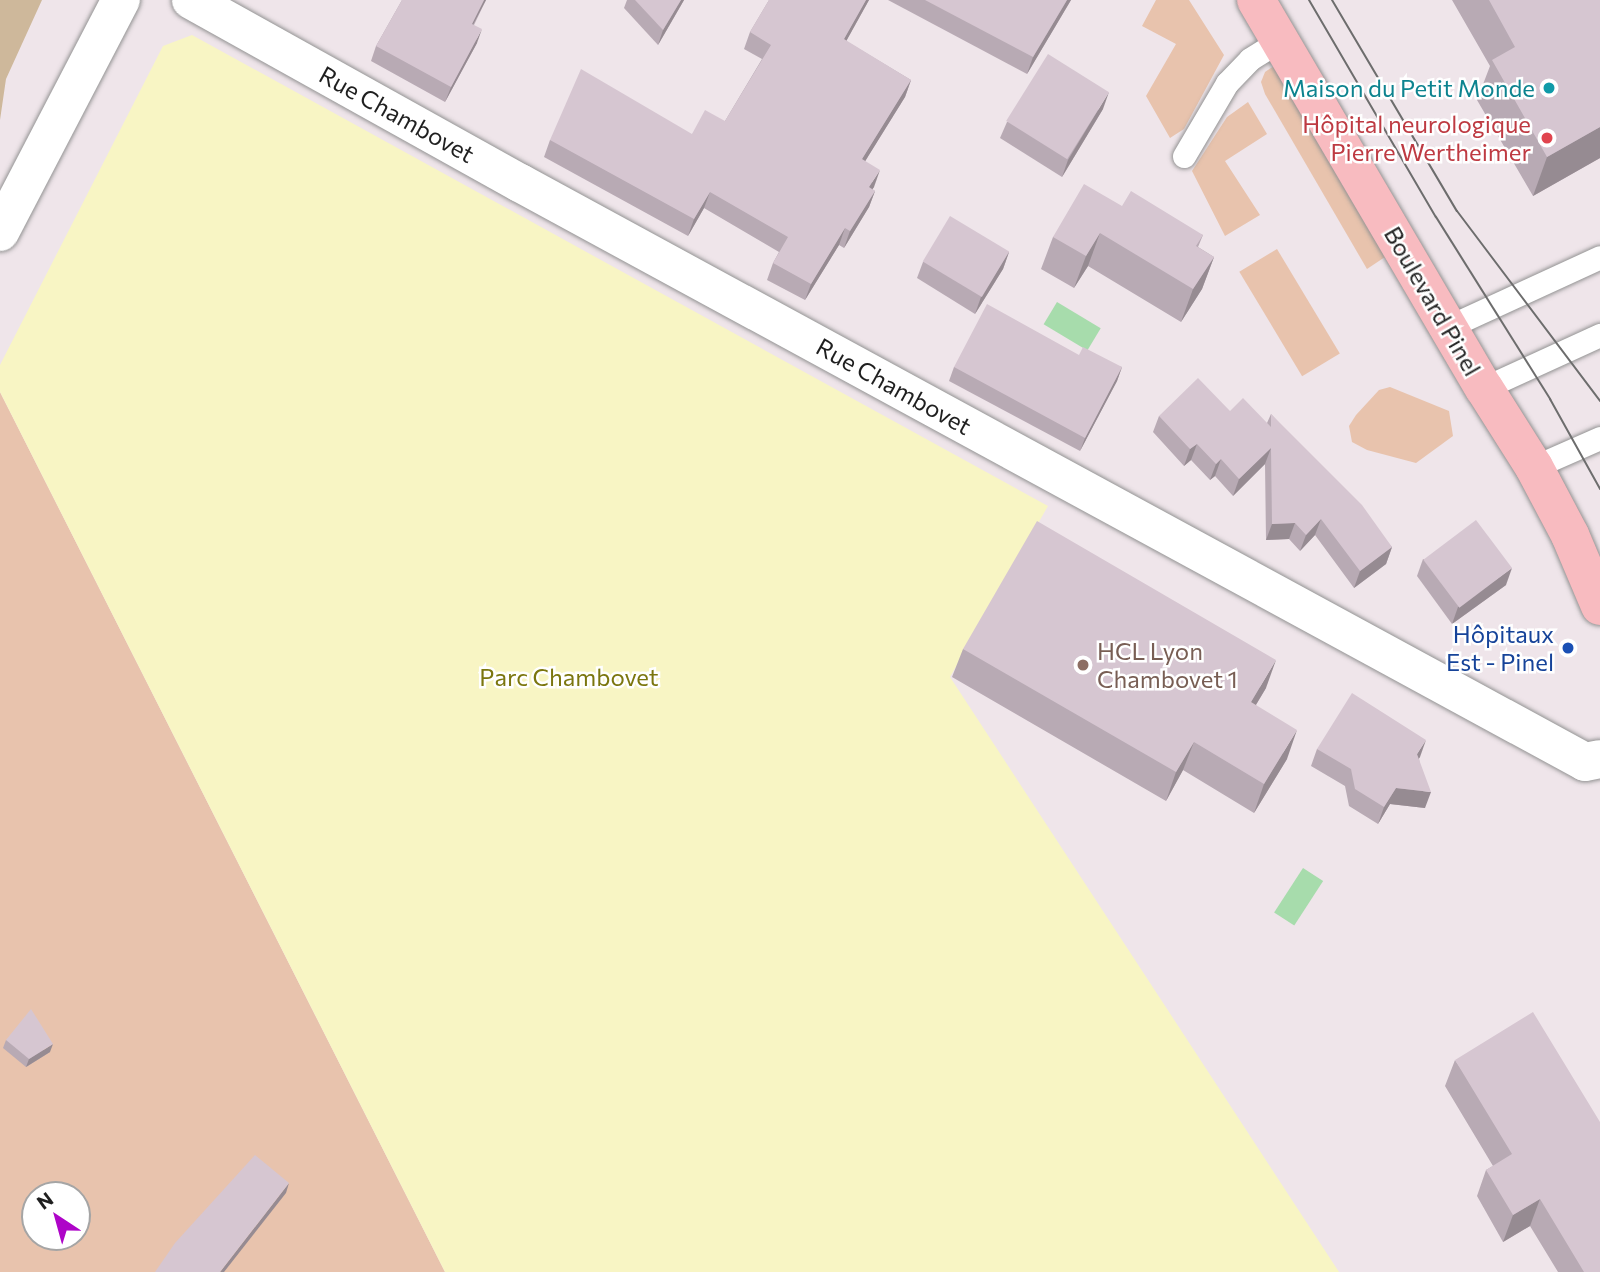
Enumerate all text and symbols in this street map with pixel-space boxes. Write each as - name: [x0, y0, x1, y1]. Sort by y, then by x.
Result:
- street label: Rue Chambovet: [315, 60, 479, 168]
- place label: Maison du Petit Monde: [1283, 74, 1535, 102]
- marker: Maison du Petit Monde: [1541, 80, 1557, 96]
- place label: Hôpital neurologique Pierre Wertheimer: [1302, 110, 1531, 166]
- marker: Hôpital neurologique Pierre Wertheimer: [1537, 128, 1557, 148]
- street label: Boulevard Pinel: [1379, 221, 1487, 381]
- street label: Rue Chambovet: [812, 332, 976, 440]
- place label: Hôpitaux Est - Pinel: [1446, 620, 1554, 676]
- place label: HCL Lyon Chambovet 1: [1097, 637, 1238, 693]
- marker: Hôpitaux Est - Pinel: [1560, 640, 1576, 656]
- marker: HCL Lyon Chambovet 1: [1075, 657, 1091, 673]
- park label: Parc Chambovet: [479, 663, 659, 691]
- north arrow: [21, 1181, 91, 1251]
- text: N: [32, 1187, 57, 1214]

